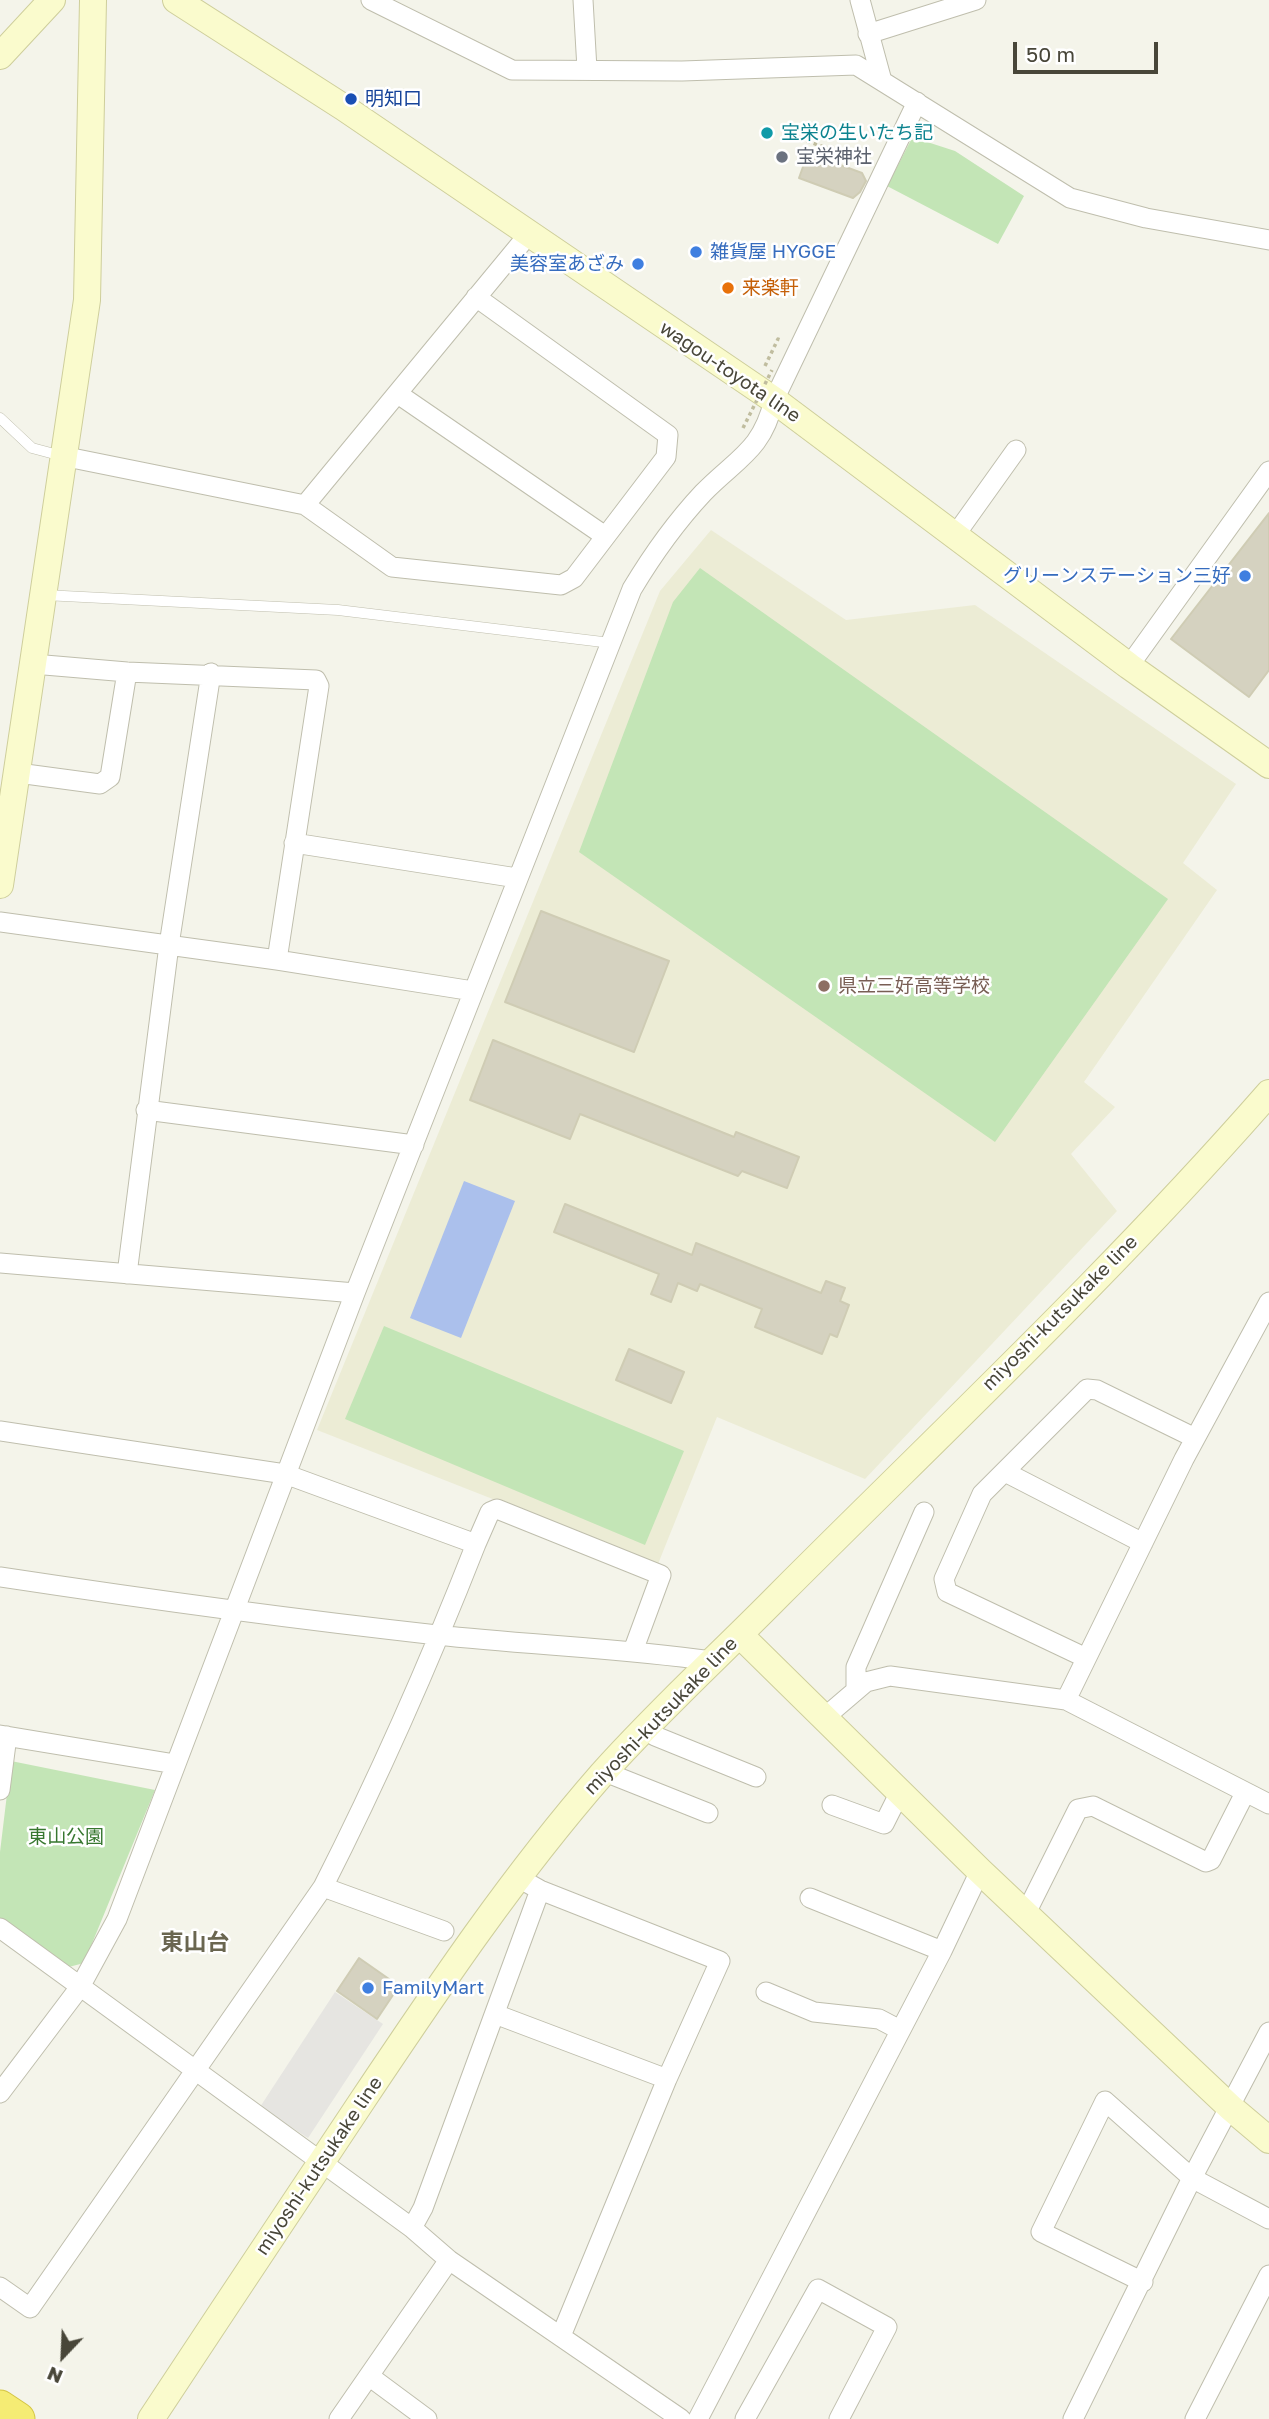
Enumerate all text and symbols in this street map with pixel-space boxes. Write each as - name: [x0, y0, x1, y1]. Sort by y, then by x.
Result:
- scale bar: [1017, 28, 1162, 72]
- text: 50 m: [1026, 41, 1075, 67]
- place label: 明知口: [365, 88, 422, 110]
- marker: 明知口: [343, 91, 359, 107]
- place label: 宝栄の生いたち記: [781, 122, 933, 144]
- marker: 宝栄の生いたち記: [759, 125, 775, 141]
- place label: 宝栄神社: [796, 146, 872, 168]
- marker: 宝栄神社: [774, 149, 790, 165]
- place label: 雑貨屋 HYGGE: [710, 241, 836, 263]
- marker: 雑貨屋 HYGGE: [688, 244, 704, 260]
- place label: 美容室あざみ: [510, 253, 624, 275]
- marker: 美容室あざみ: [630, 256, 646, 272]
- place label: 来楽軒: [742, 277, 799, 299]
- marker: 来楽軒: [720, 280, 736, 296]
- street label: wagou-toyota line: [655, 316, 805, 428]
- place label: グリーンステーション三好: [1003, 565, 1231, 587]
- marker: グリーンステーション三好: [1237, 568, 1253, 584]
- place label: 県立三好高等学校: [838, 975, 990, 997]
- marker: 県立三好高等学校: [816, 978, 832, 994]
- street label: miyoshi-kutsukake line: [978, 1231, 1142, 1395]
- street label: miyoshi-kutsukake line: [580, 1632, 742, 1800]
- park label: 東山公園: [28, 1826, 104, 1848]
- district label: 東山台: [161, 1929, 229, 1957]
- place label: FamilyMart: [382, 1977, 484, 1999]
- marker: FamilyMart: [360, 1980, 376, 1996]
- street label: miyoshi-kutsukake line: [251, 2072, 387, 2260]
- north arrow: [28, 2321, 98, 2391]
- text: N: [43, 2362, 66, 2389]

